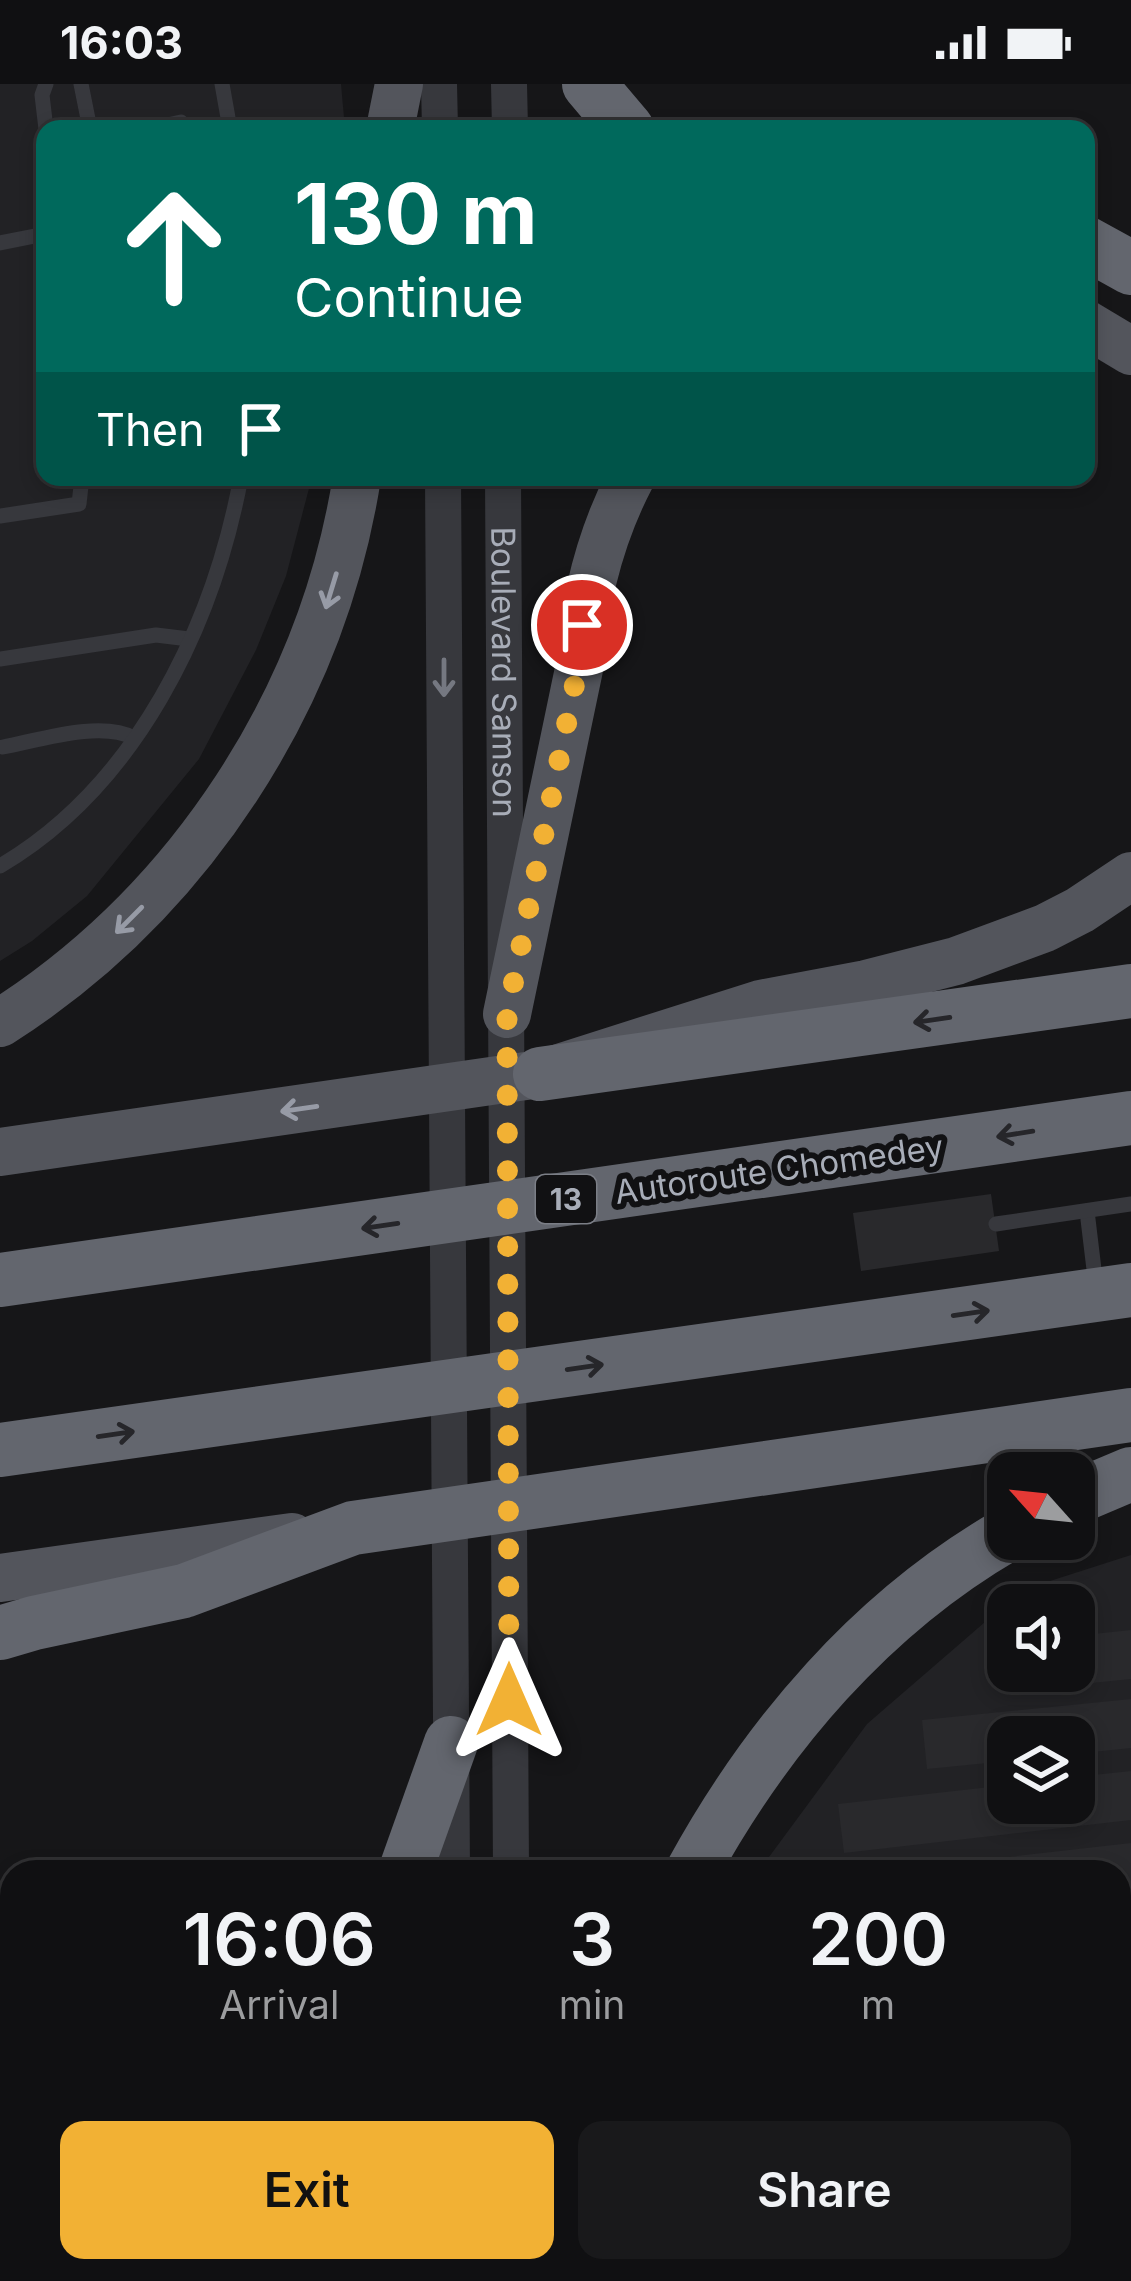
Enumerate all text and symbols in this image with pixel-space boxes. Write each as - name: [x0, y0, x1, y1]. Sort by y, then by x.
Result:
- text: 16:03: [60, 15, 183, 70]
- text: 130 m: [294, 163, 538, 264]
- icon: ahead: [96, 168, 252, 324]
- text: Continue: [294, 265, 524, 330]
- icon: arrive: [228, 396, 294, 462]
- text: Then: [96, 402, 204, 457]
- street label: Boulevard Samson: [483, 526, 525, 818]
- one-way arrow: [319, 571, 341, 609]
- pin: [531, 574, 633, 676]
- icon: arrive: [549, 592, 615, 658]
- one-way arrow: [433, 658, 455, 697]
- one-way arrow: [115, 905, 144, 934]
- one-way arrow: [913, 1009, 952, 1032]
- one-way arrow: [281, 1098, 320, 1121]
- one-way arrow: [996, 1124, 1035, 1147]
- street label: Autoroute Chomedey: [612, 1126, 946, 1212]
- road number: 13: [536, 1175, 596, 1223]
- one-way arrow: [361, 1215, 400, 1238]
- one-way arrow: [951, 1301, 990, 1324]
- one-way arrow: [565, 1355, 604, 1378]
- one-way arrow: [96, 1422, 135, 1445]
- north arrow: [987, 1452, 1095, 1560]
- map controls: [987, 1452, 1095, 1824]
- button: sound: [987, 1584, 1095, 1692]
- position arrow: [446, 1637, 572, 1763]
- button: layers: [987, 1716, 1095, 1824]
- text: 16:06: [183, 1895, 376, 1982]
- text: 3: [569, 1895, 615, 1982]
- text: 200: [808, 1895, 948, 1982]
- text: Arrival: [219, 1981, 339, 2028]
- text: min: [559, 1981, 625, 2028]
- text: m: [861, 1981, 895, 2028]
- button: Exit: [60, 2121, 554, 2259]
- button: Share: [578, 2121, 1071, 2259]

